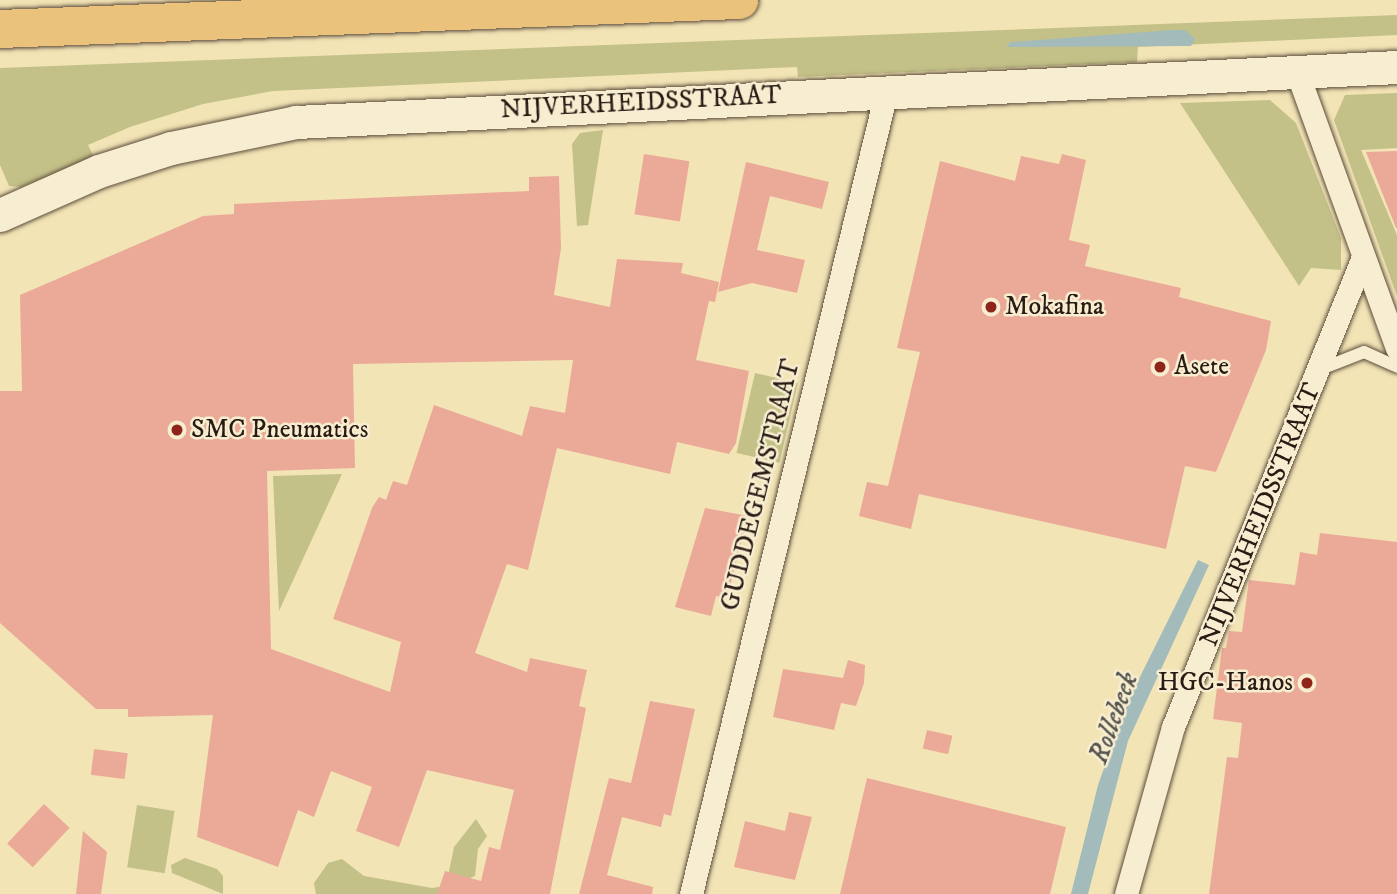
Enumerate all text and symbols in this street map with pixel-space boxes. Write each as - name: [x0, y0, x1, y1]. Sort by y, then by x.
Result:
- street label: NIJVERHEIDSSTRAAT: [500, 80, 782, 126]
- place label: Mokafina: [1005, 291, 1104, 323]
- marker: Mokafina: [983, 299, 999, 315]
- place label: Asete: [1174, 351, 1229, 383]
- street label: GUDDEGEMSTRAAT: [715, 356, 807, 614]
- marker: Asete: [1152, 359, 1168, 375]
- street label: NIJVERHEIDSSTRAAT: [1194, 379, 1328, 651]
- place label: SMC Pneumatics: [191, 414, 368, 446]
- marker: SMC Pneumatics: [169, 422, 185, 438]
- place label: HGC-Hanos: [1158, 667, 1293, 699]
- water label: Rollebeek: [1082, 668, 1146, 768]
- marker: HGC-Hanos: [1299, 675, 1315, 691]

